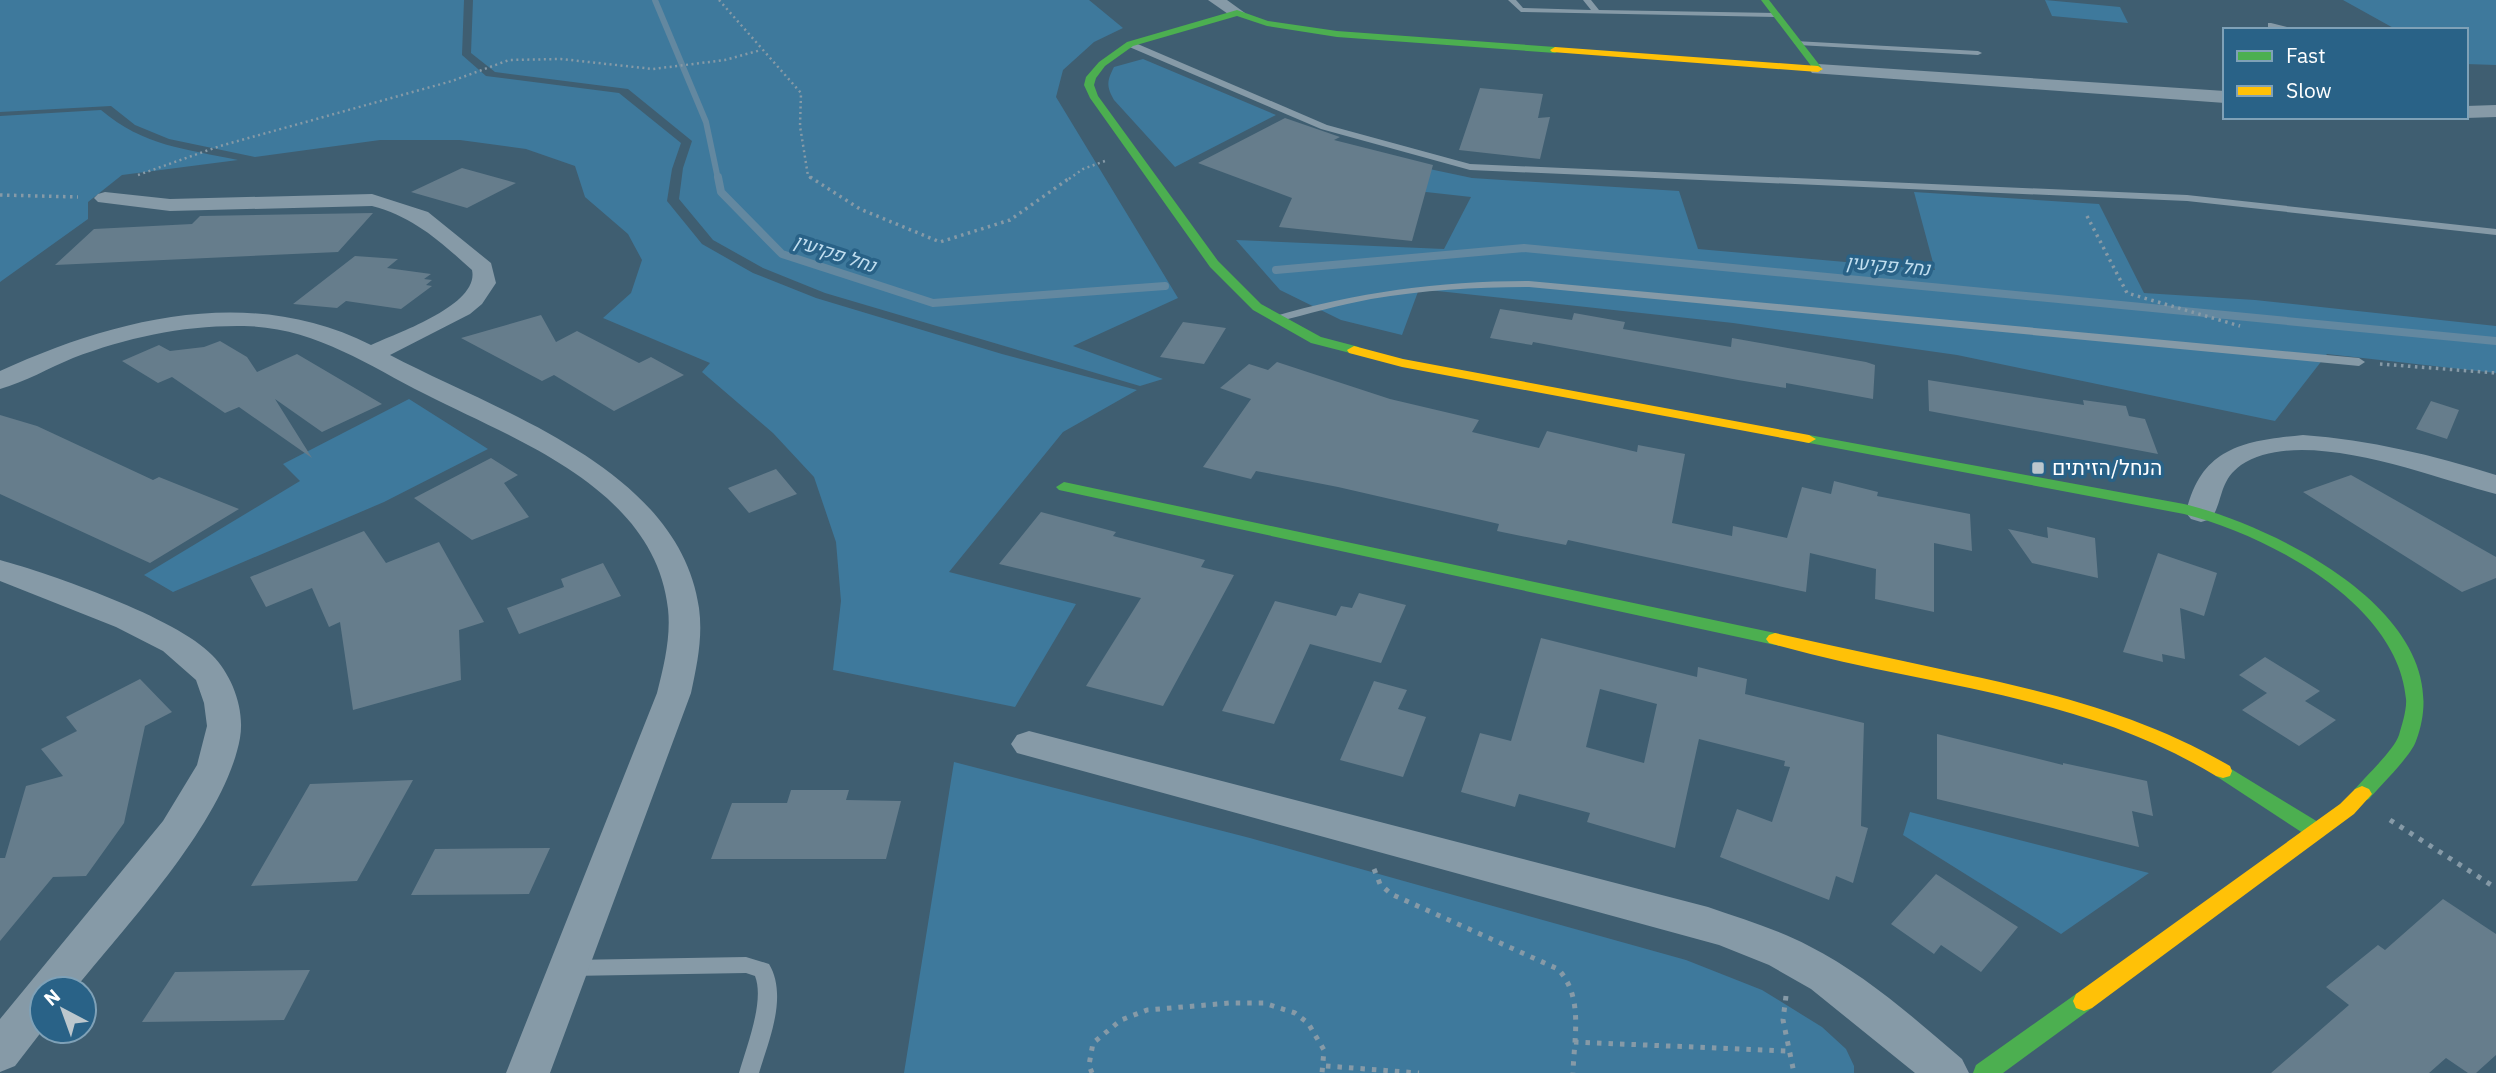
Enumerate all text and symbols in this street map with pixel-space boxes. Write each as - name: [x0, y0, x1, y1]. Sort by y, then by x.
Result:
- legend: [2223, 28, 2468, 119]
- text: Fast: [2286, 41, 2326, 69]
- text: Slow: [2286, 76, 2332, 104]
- water label: נחל פקיעין: [791, 229, 880, 278]
- water label: נחל פקיעין: [1845, 249, 1932, 281]
- place label: הנחל/הזיתים: [2052, 453, 2162, 481]
- marker: הנחל/הזיתים: [2030, 460, 2046, 476]
- north arrow: [28, 975, 98, 1045]
- text: N: [39, 984, 65, 1011]

